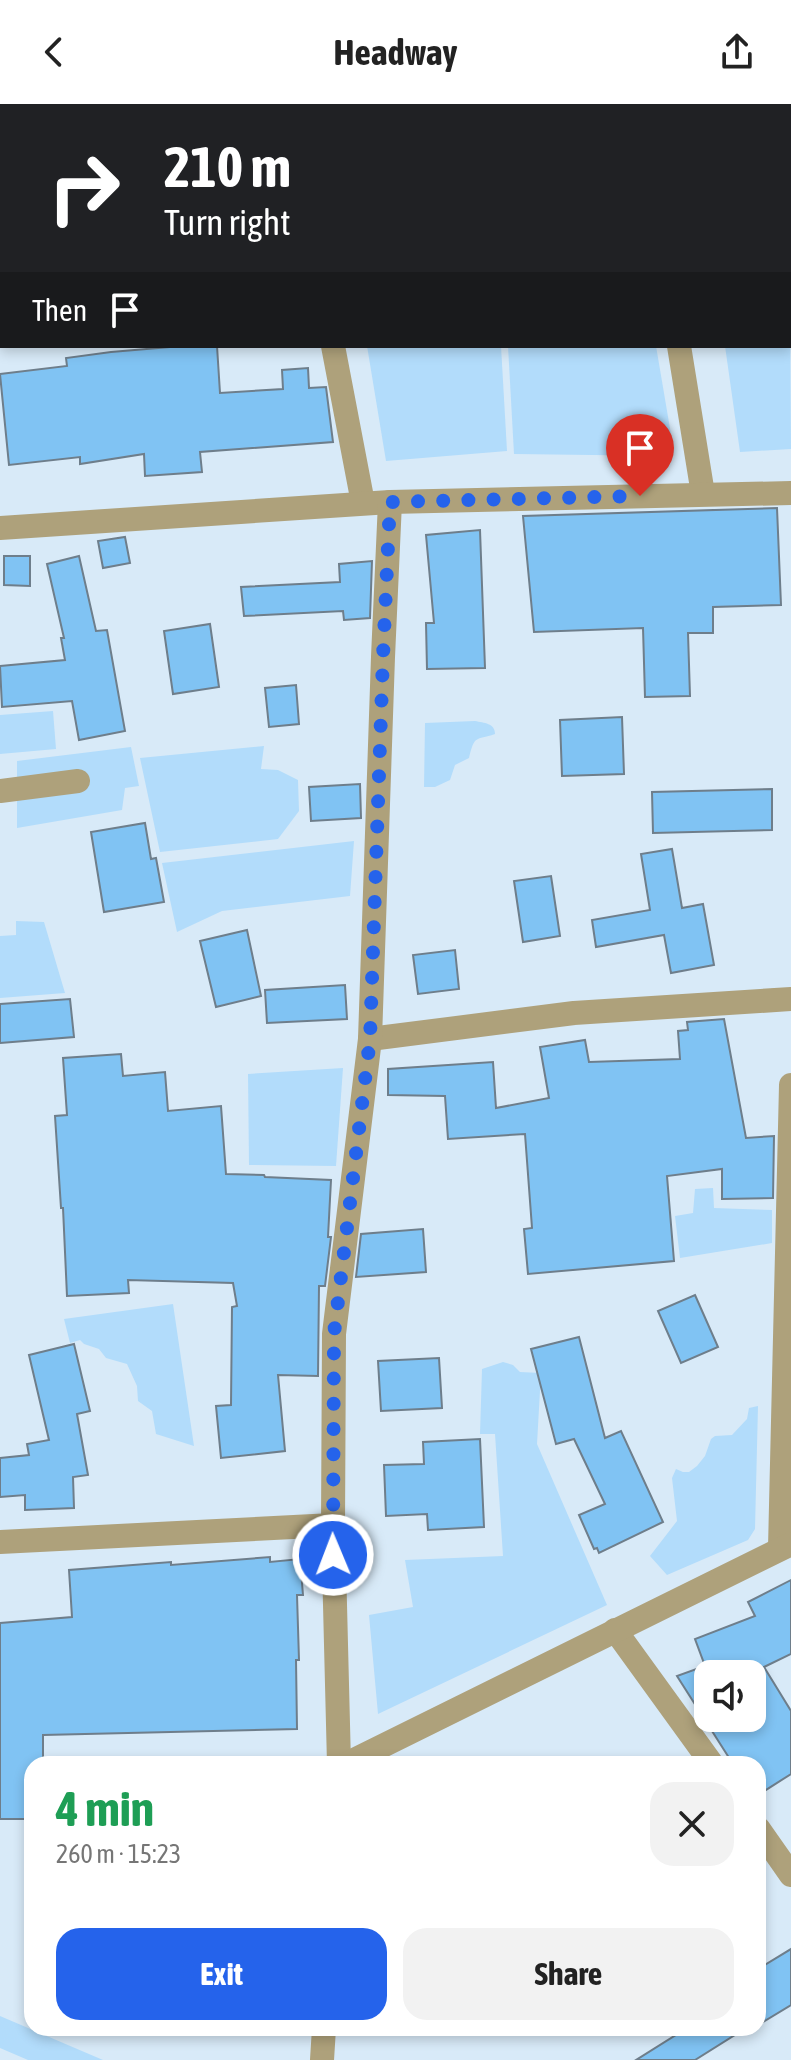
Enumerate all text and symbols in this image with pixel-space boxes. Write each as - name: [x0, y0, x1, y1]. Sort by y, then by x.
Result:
- icon: back: [32, 30, 76, 74]
- icon: share: [715, 30, 759, 74]
- text: Headway: [334, 31, 457, 73]
- text: 210 m: [164, 135, 291, 199]
- icon: right: [32, 136, 136, 240]
- text: Turn right: [164, 201, 291, 243]
- icon: arrive: [103, 288, 147, 332]
- text: Then: [32, 293, 87, 327]
- pin: [606, 414, 674, 496]
- icon: arrive: [618, 426, 662, 470]
- position arrow: [291, 1513, 375, 1597]
- map controls: [694, 1660, 766, 1732]
- button: sound: [694, 1660, 766, 1732]
- text: 4 min: [56, 1781, 154, 1836]
- button: close: [650, 1782, 734, 1866]
- text: 260 m · 15:23: [56, 1839, 181, 1869]
- button: Exit: [56, 1928, 387, 2020]
- button: Share: [403, 1928, 734, 2020]

